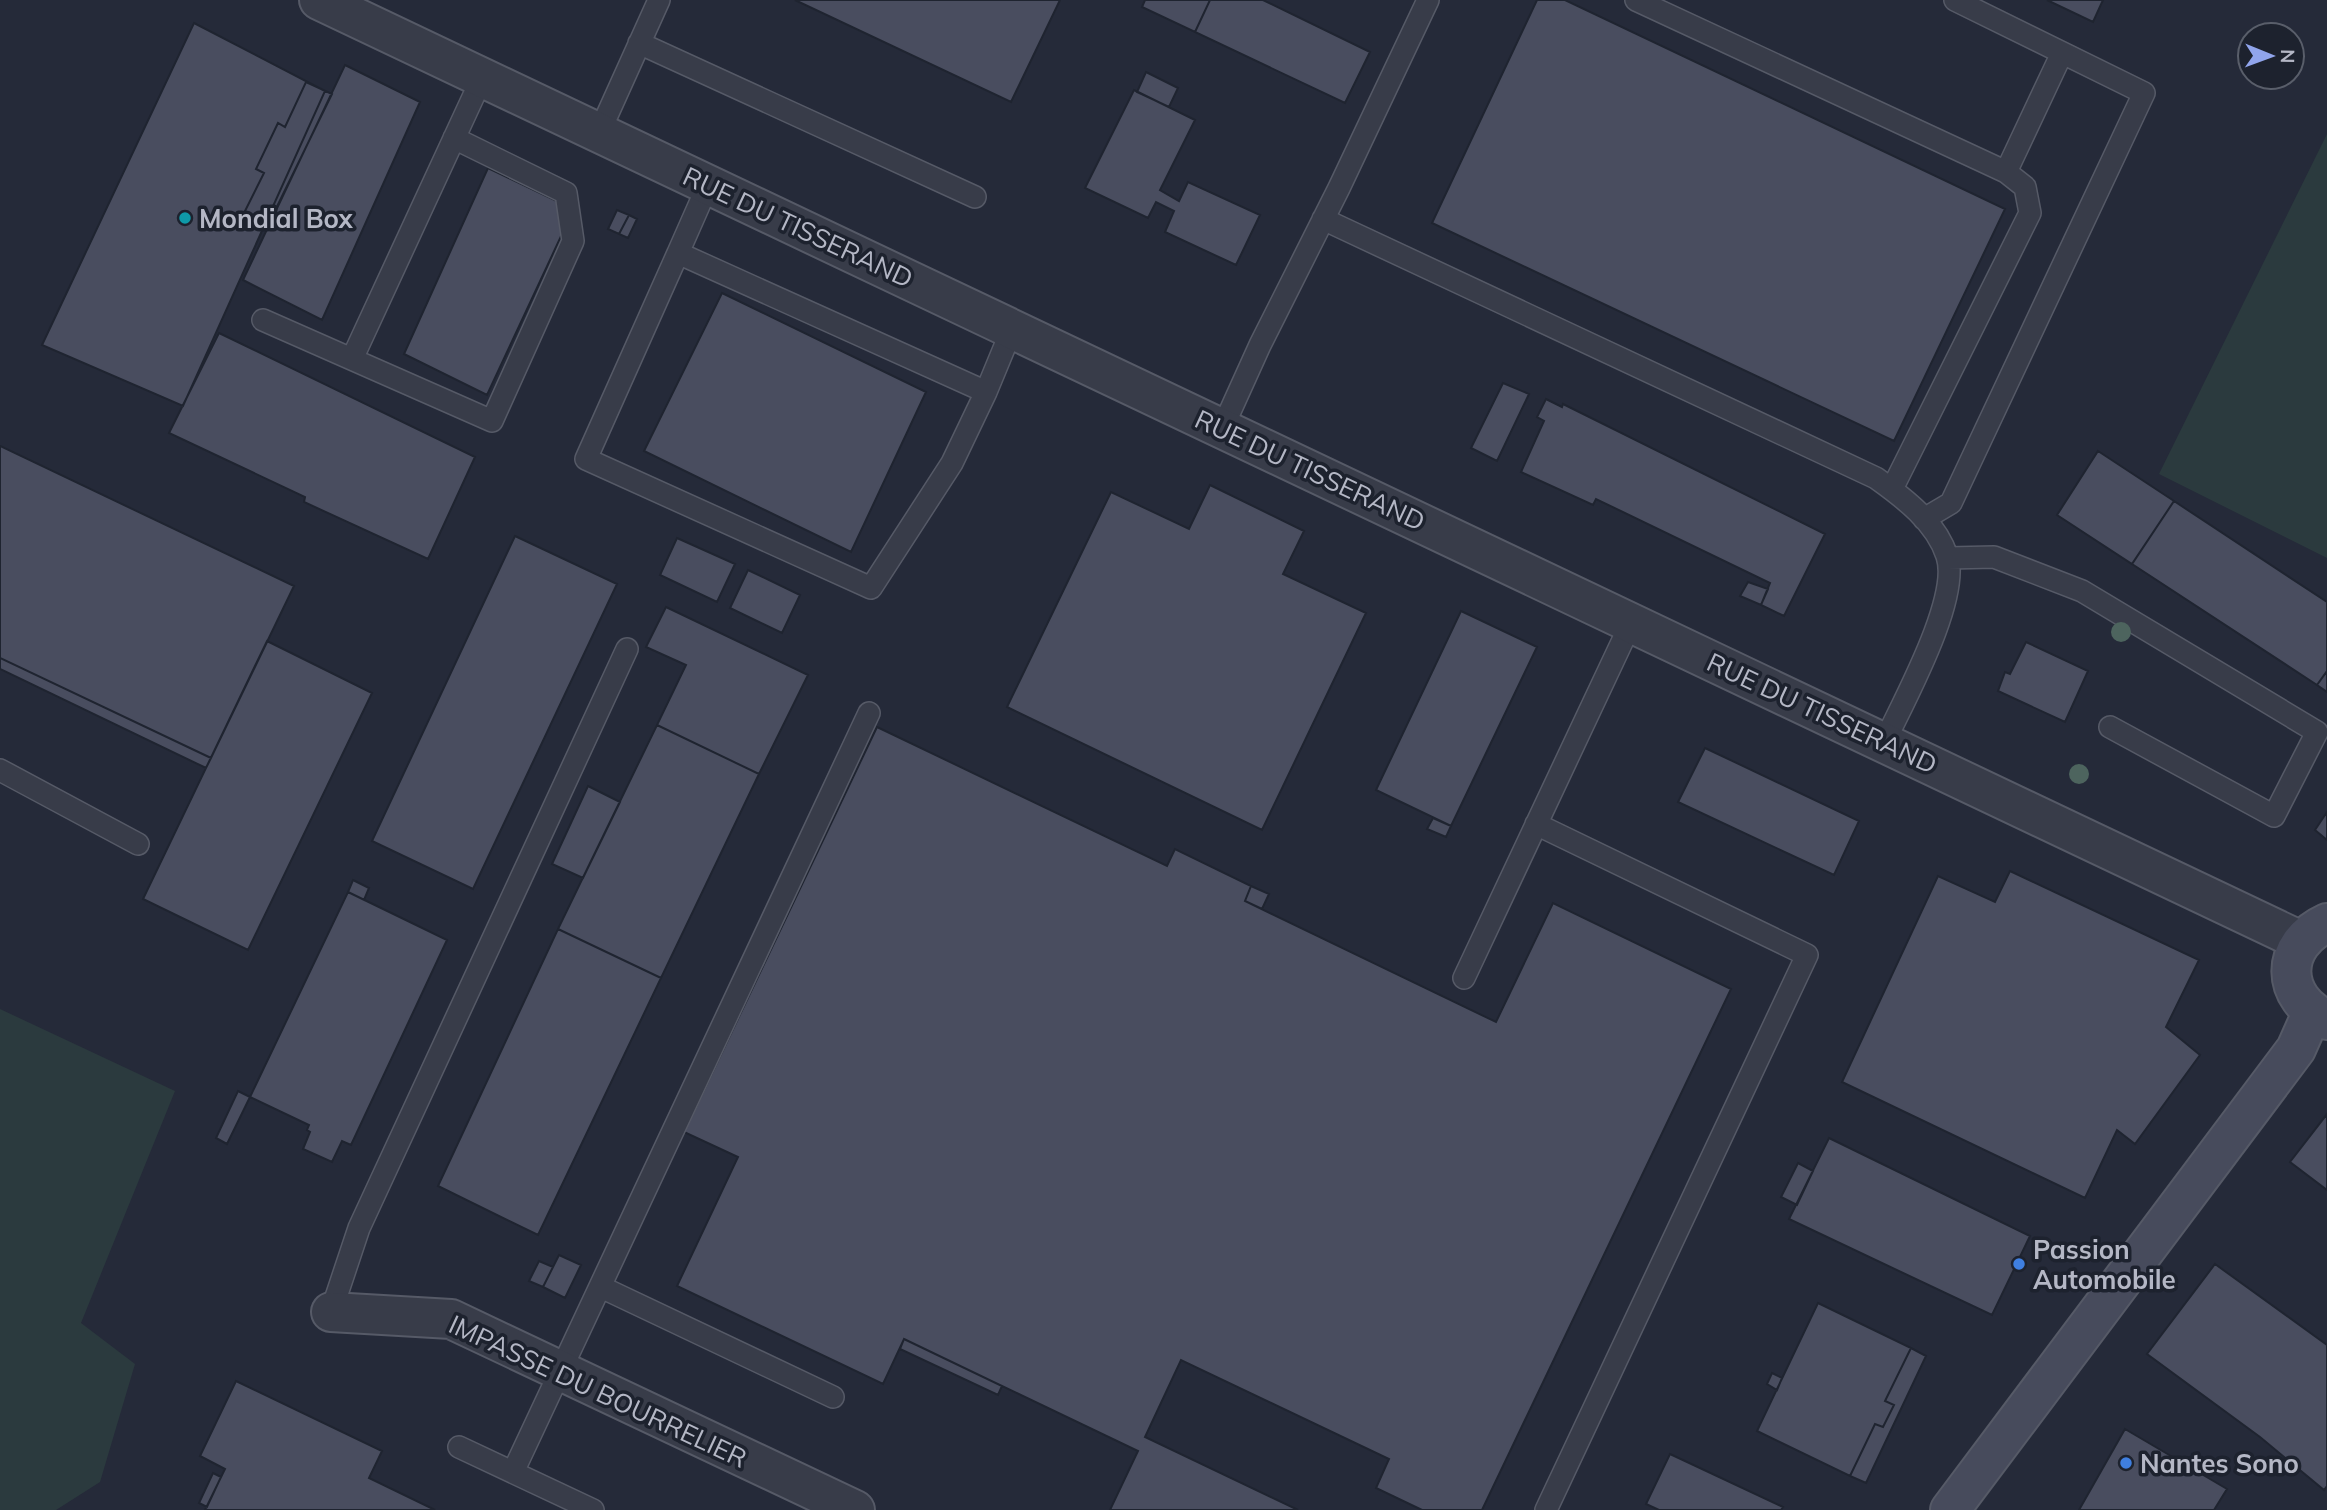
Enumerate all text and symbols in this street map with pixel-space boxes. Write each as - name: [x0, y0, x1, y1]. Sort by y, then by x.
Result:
- north arrow: [2236, 21, 2306, 91]
- text: N: [2276, 49, 2300, 64]
- street label: RUE DU TISSERAND: [678, 159, 918, 295]
- place label: Mondial Box: [199, 202, 354, 235]
- marker: Mondial Box: [177, 210, 193, 226]
- street label: RUE DU TISSERAND: [1190, 402, 1430, 538]
- street label: RUE DU TISSERAND: [1702, 645, 1942, 781]
- place label: Passion Automobile: [2033, 1233, 2176, 1296]
- marker: Passion Automobile: [2011, 1256, 2027, 1272]
- street label: IMPASSE DU BOURRELIER: [444, 1307, 752, 1475]
- place label: Nantes Sono: [2140, 1447, 2299, 1480]
- marker: Nantes Sono: [2118, 1455, 2134, 1471]

